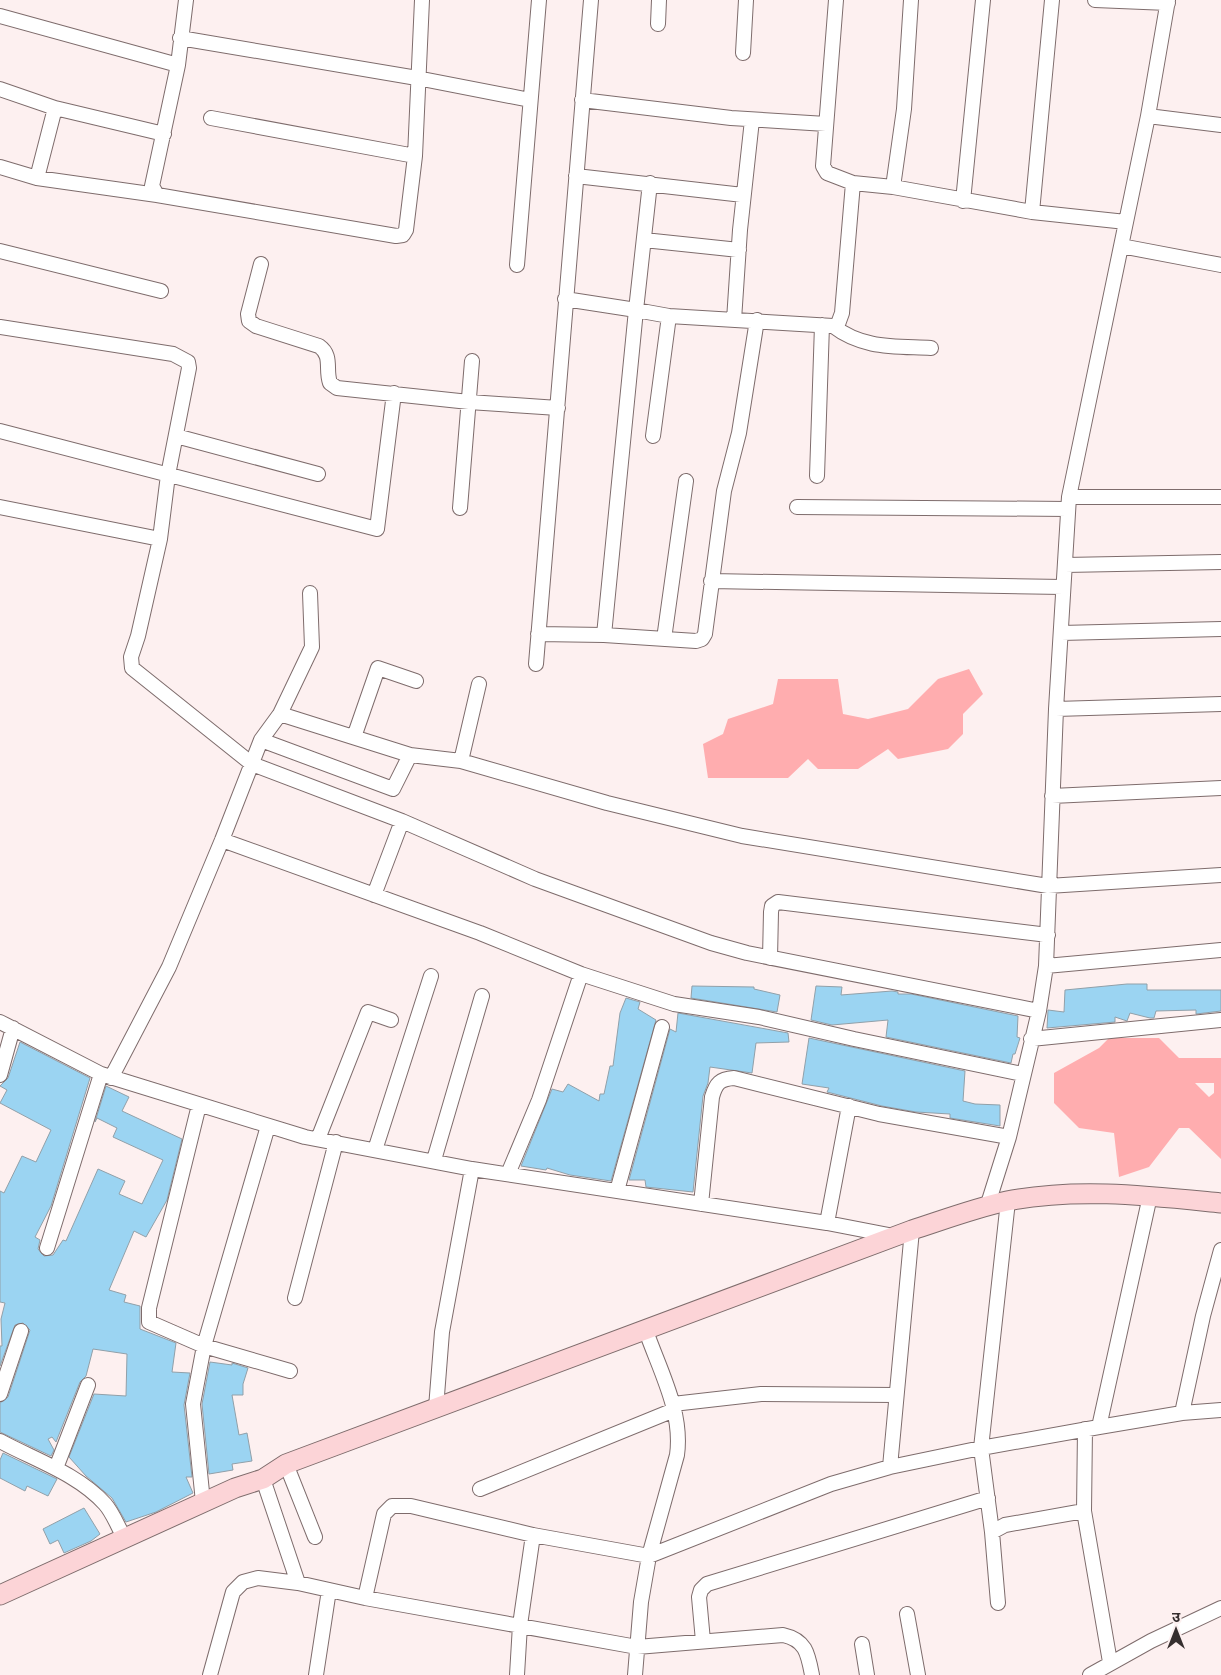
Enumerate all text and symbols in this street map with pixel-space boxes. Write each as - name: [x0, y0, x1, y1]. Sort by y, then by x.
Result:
- north arrow: [1151, 1605, 1201, 1655]
- text: उ: [1172, 1609, 1181, 1625]

